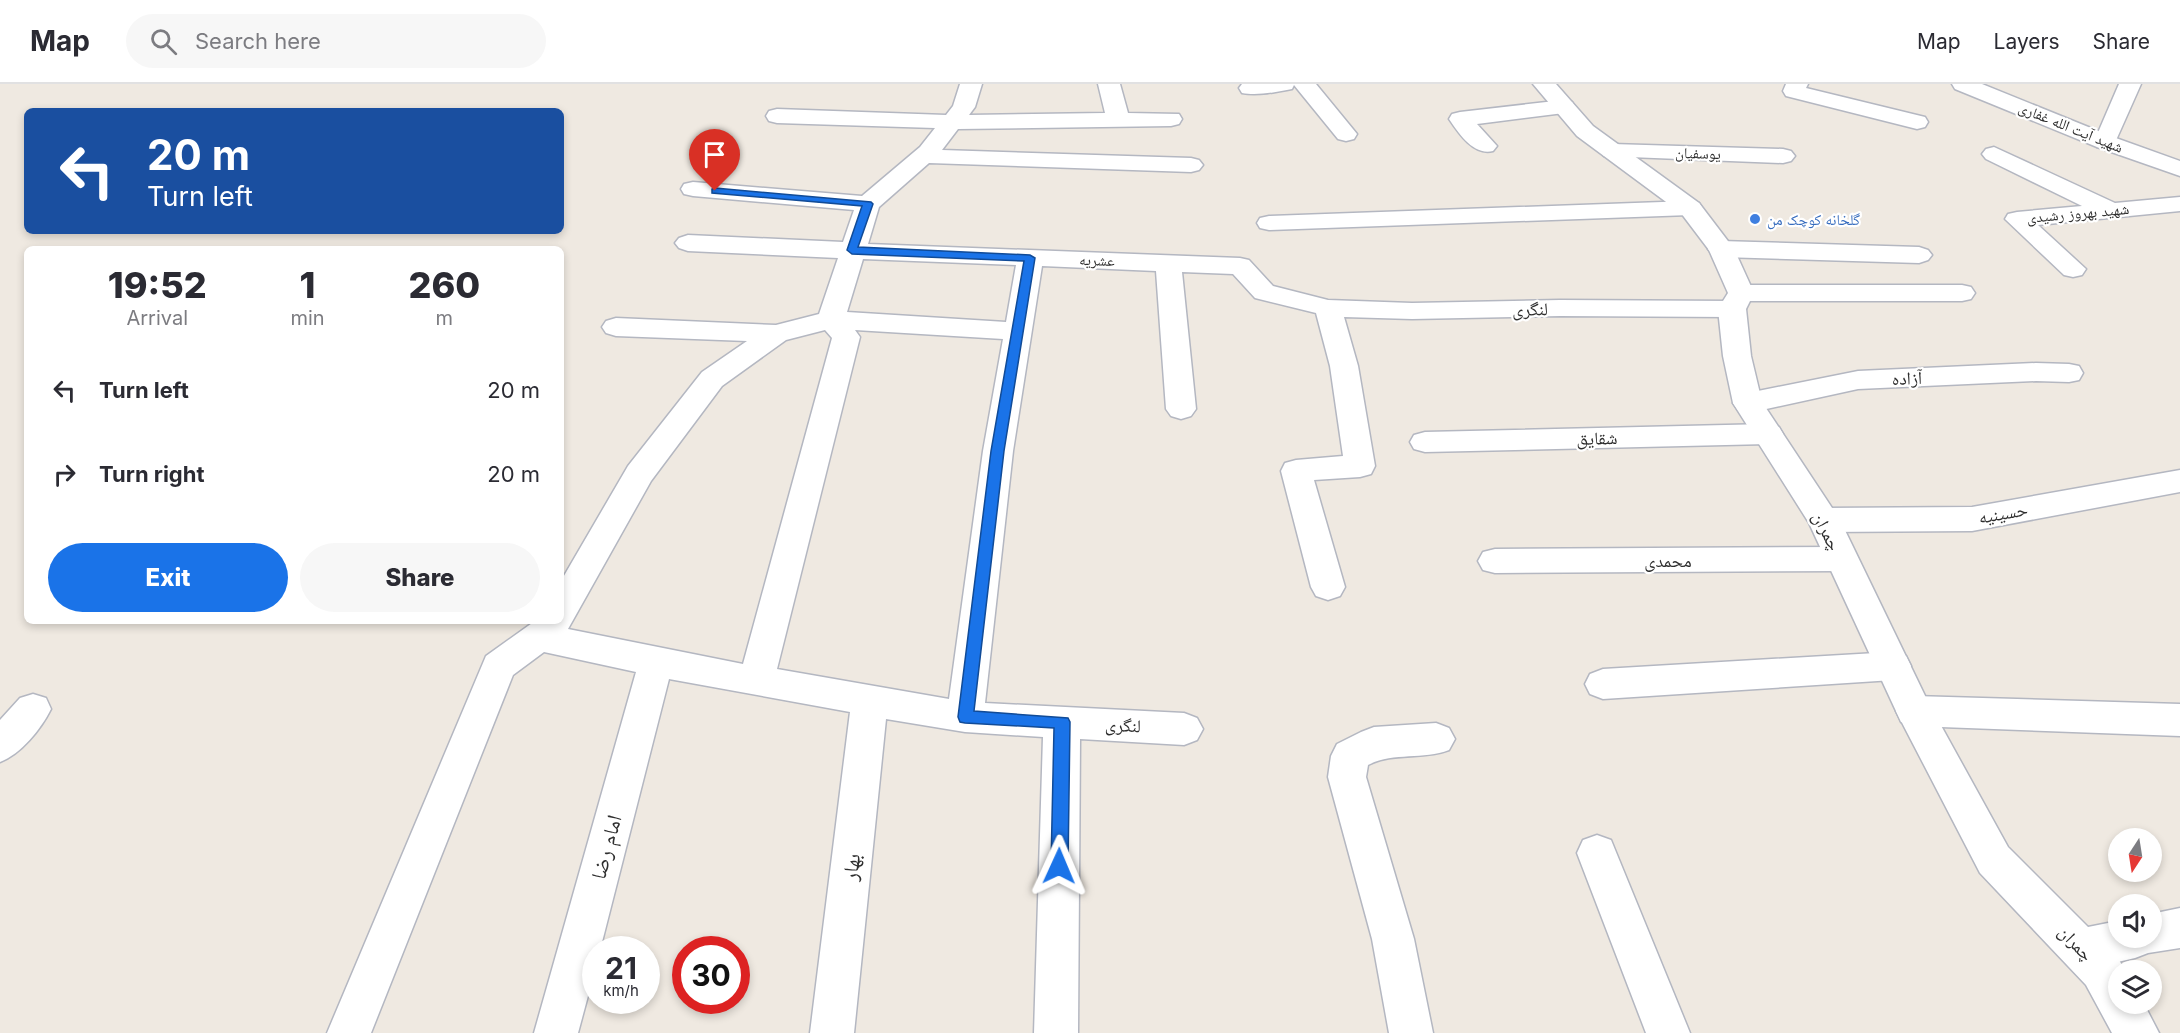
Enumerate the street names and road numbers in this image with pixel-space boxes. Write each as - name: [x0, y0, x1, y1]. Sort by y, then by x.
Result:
- street label: شهید آیت الله غفاری: [2016, 97, 2126, 158]
- street label: یوسفیان: [1675, 143, 1722, 164]
- street label: شهید بهروز رشیدی: [2026, 199, 2130, 228]
- street label: عشریه: [1079, 250, 1115, 270]
- street label: لنگری: [1512, 298, 1548, 321]
- street label: آزاده: [1891, 367, 1923, 389]
- street label: شقایق: [1576, 427, 1618, 450]
- street label: حسینیه: [1977, 498, 2029, 528]
- street label: چمران: [1807, 508, 1846, 554]
- street label: محمدی: [1644, 550, 1692, 572]
- street label: لنگری: [1105, 714, 1141, 737]
- street label: امام رضا: [585, 812, 629, 883]
- street label: بهار: [837, 852, 865, 883]
- street label: چمران: [2054, 921, 2098, 966]

